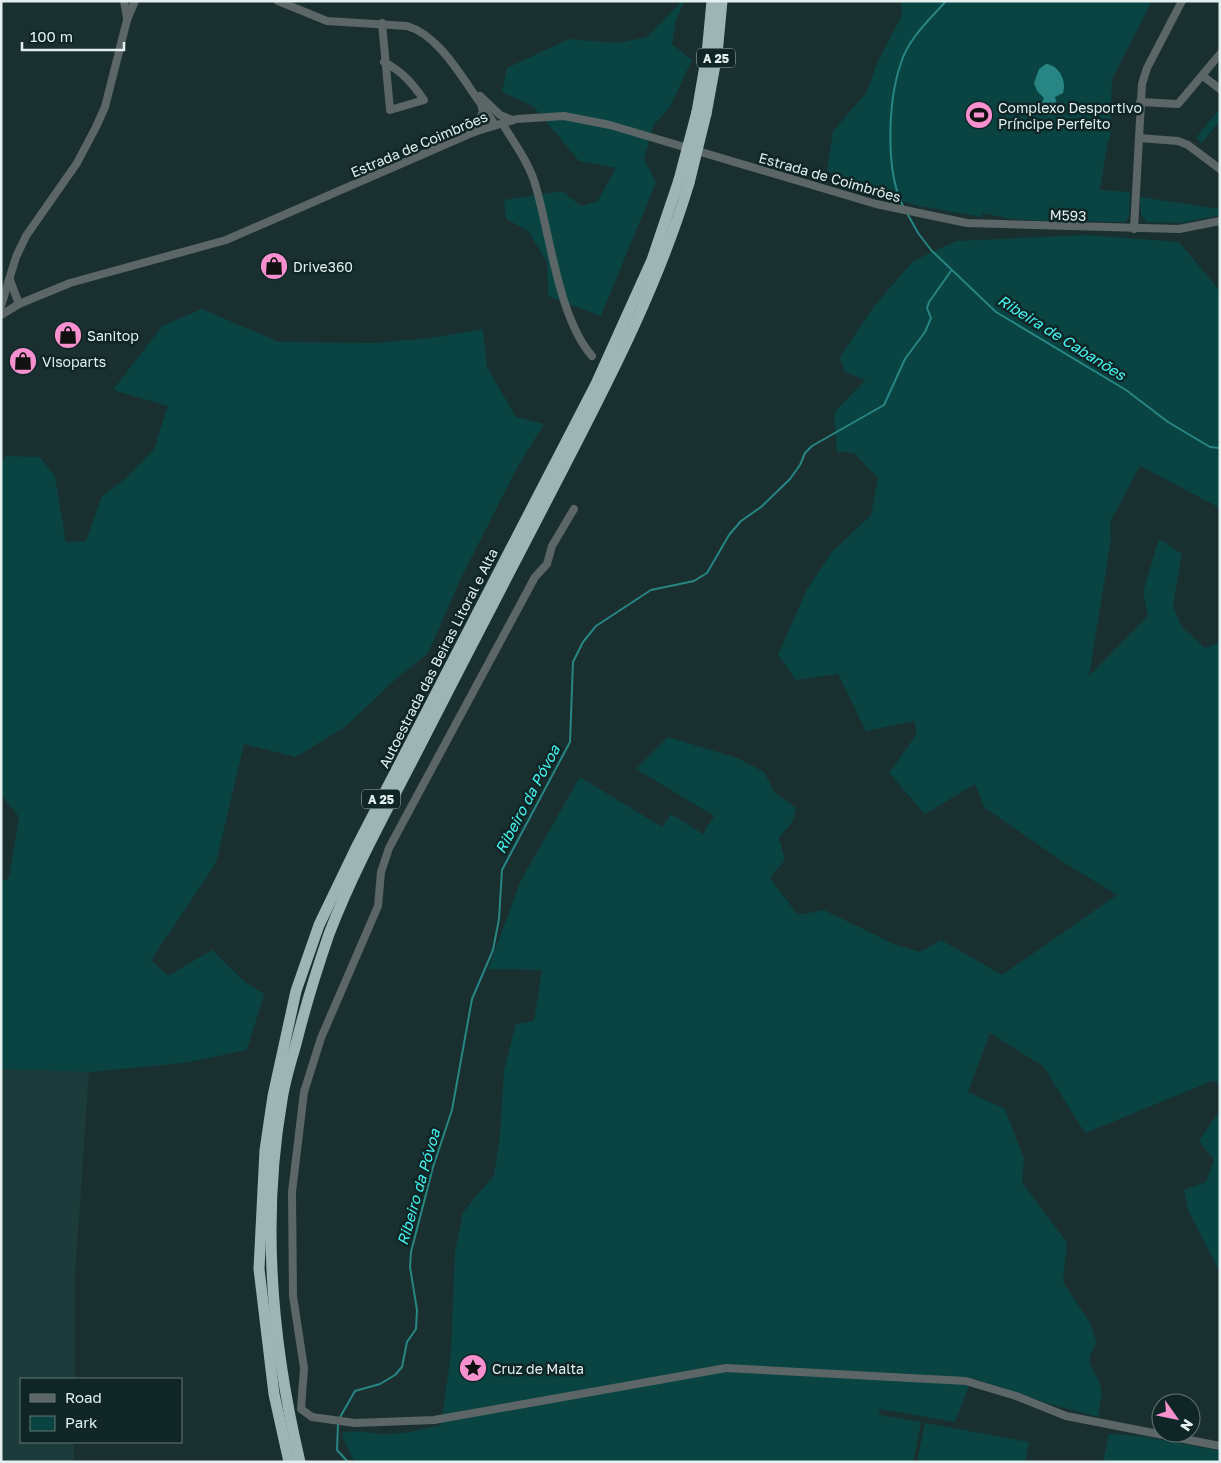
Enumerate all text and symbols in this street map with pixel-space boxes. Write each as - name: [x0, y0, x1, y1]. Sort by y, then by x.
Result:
- scale bar: [22, 20, 125, 52]
- text: 100 m: [30, 27, 73, 45]
- road number: A 25: [697, 48, 735, 68]
- place label: Complexo Desportivo Príncipe Perfeito: [998, 99, 1142, 132]
- sports icon: Complexo Desportivo Príncipe Perfeito: [964, 100, 994, 130]
- street label: Estrada de Coimbrões: [348, 107, 490, 181]
- street label: Estrada de Coimbrões: [757, 149, 903, 205]
- street label: M593: [1049, 206, 1087, 224]
- shop icon: Drive360: [259, 251, 289, 281]
- place label: Drive360: [293, 258, 353, 275]
- water label: Ribeira de Cabanões: [995, 290, 1130, 384]
- shop icon: Sanitop: [53, 320, 83, 350]
- place label: Sanitop: [87, 327, 139, 344]
- shop icon: Visoparts: [8, 346, 38, 376]
- place label: Visoparts: [42, 353, 106, 370]
- street label: Autoestrada das Beiras Litoral e Alta: [375, 545, 501, 771]
- water label: Ribeiro da Póvoa: [491, 741, 563, 856]
- road number: A 25: [362, 790, 400, 809]
- water label: Ribeiro da Póvoa: [393, 1126, 443, 1247]
- place icon: Cruz de Malta: [458, 1353, 488, 1383]
- place label: Cruz de Malta: [492, 1360, 584, 1377]
- legend: [20, 1378, 182, 1443]
- text: Road: [65, 1388, 102, 1406]
- north arrow: [1151, 1393, 1201, 1443]
- text: Park: [65, 1413, 98, 1431]
- text: N: [1177, 1416, 1197, 1434]

